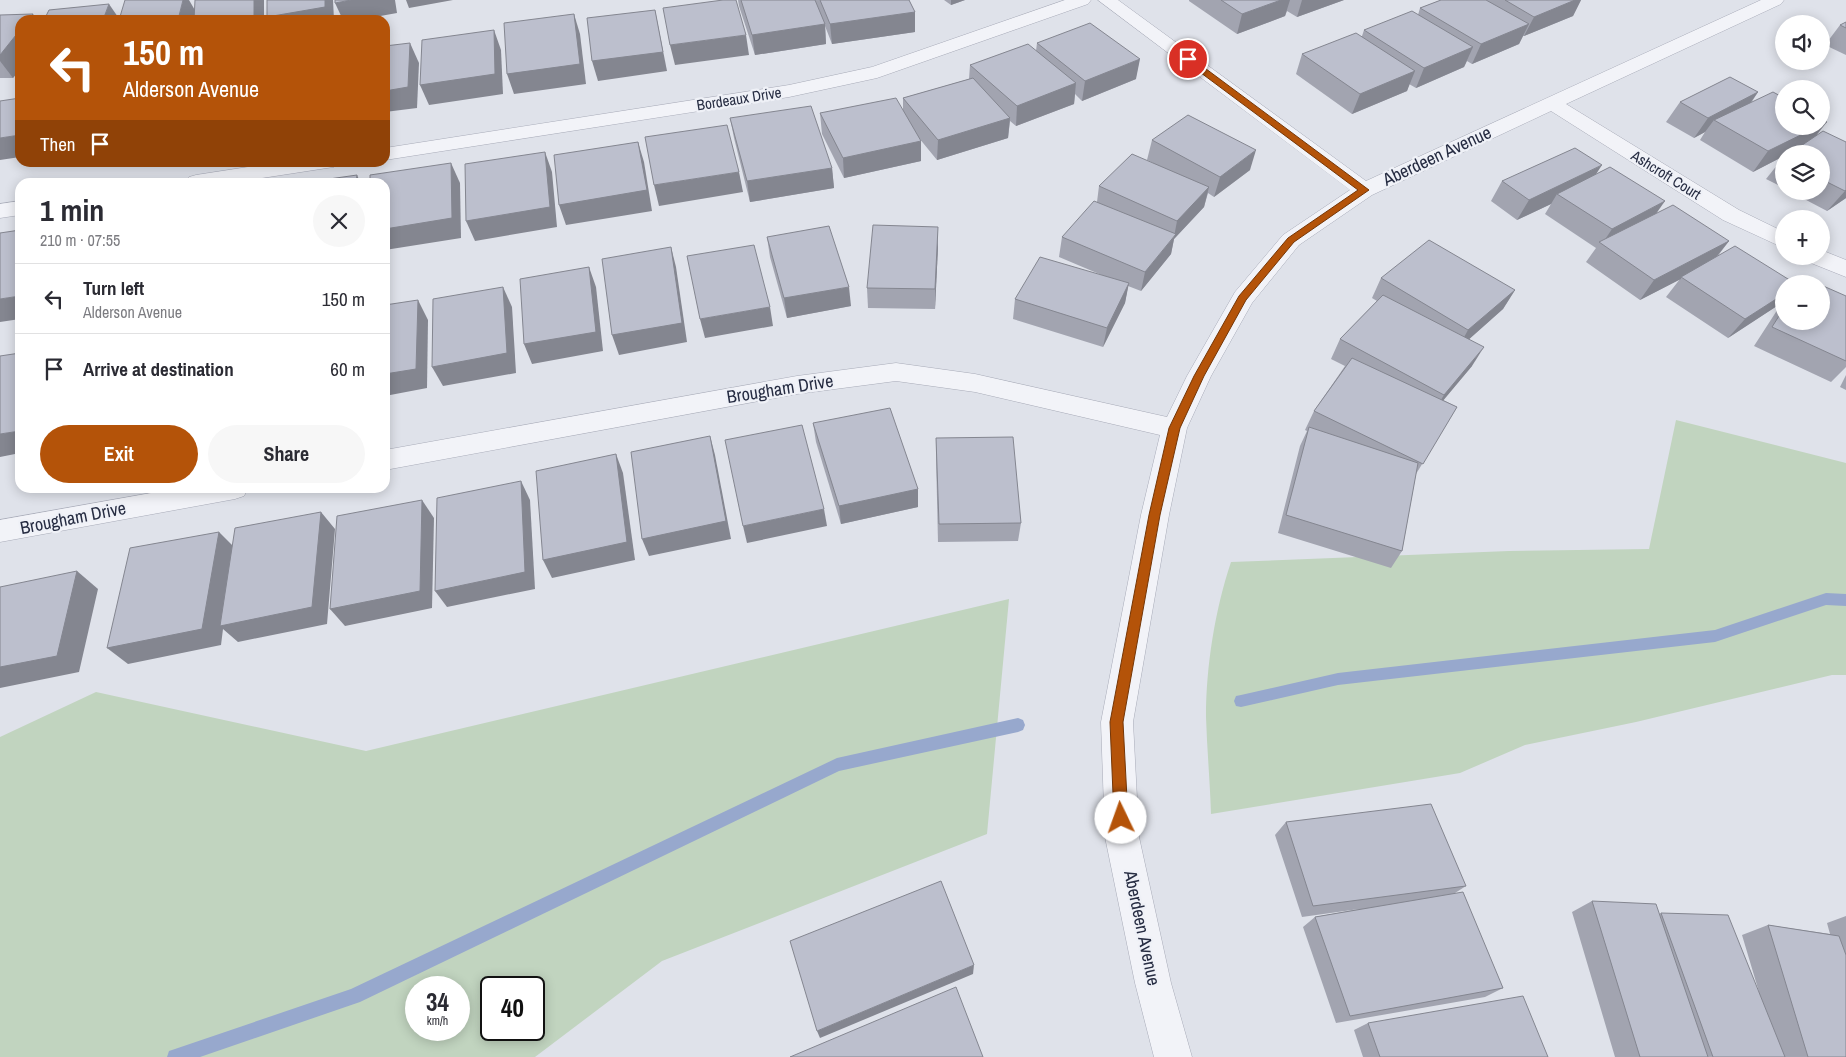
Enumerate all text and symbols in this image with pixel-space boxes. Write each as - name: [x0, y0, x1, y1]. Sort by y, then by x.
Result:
- map controls: [1775, 15, 1830, 330]
- button: sound: [1775, 15, 1830, 70]
- text: 150 m: [123, 29, 204, 76]
- icon: left: [40, 35, 105, 100]
- pin: [1167, 38, 1209, 80]
- icon: arrive: [1174, 45, 1202, 73]
- text: Alderson Avenue: [123, 74, 259, 104]
- button: search: [1775, 80, 1830, 135]
- street label: Bordeaux Drive: [695, 81, 783, 116]
- street label: Aberdeen Avenue: [1378, 119, 1495, 192]
- icon: arrive: [86, 130, 114, 158]
- text: Then: [40, 131, 76, 157]
- street label: Ashcroft Court: [1627, 144, 1706, 205]
- button: layers: [1775, 145, 1830, 200]
- text: 1 min: [40, 190, 104, 230]
- button: close: [313, 195, 365, 247]
- button: +: [1775, 210, 1830, 265]
- text: 210 m · 07:55: [40, 229, 120, 251]
- text: Turn left: [83, 275, 144, 301]
- button: −: [1775, 275, 1830, 330]
- icon: left: [40, 285, 68, 313]
- text: 150 m: [322, 286, 365, 312]
- text: Alderson Avenue: [83, 301, 182, 323]
- icon: arrive: [40, 355, 68, 383]
- text: Arrive at destination: [83, 356, 234, 382]
- text: 60 m: [330, 356, 365, 382]
- street label: Brougham Drive: [725, 368, 835, 409]
- button: Exit: [40, 425, 198, 483]
- button: Share: [208, 425, 365, 483]
- street label: Brougham Drive: [18, 495, 128, 540]
- position arrow: [1094, 791, 1146, 843]
- street label: Aberdeen Avenue: [1118, 867, 1167, 988]
- speed limit sign: 40: [480, 976, 545, 1041]
- text: 34: [426, 985, 449, 1019]
- text: km/h: [427, 1013, 448, 1029]

